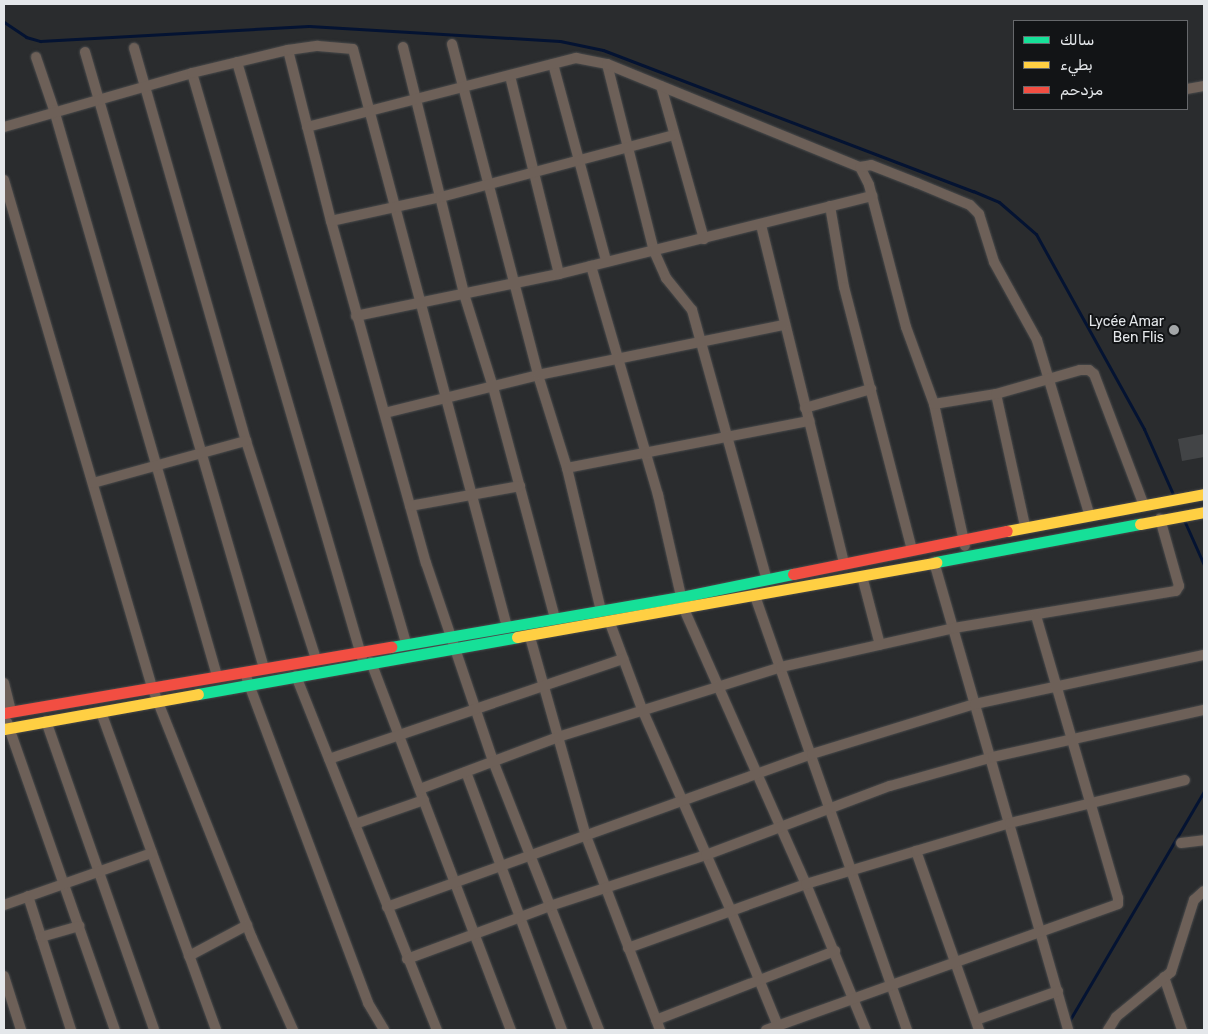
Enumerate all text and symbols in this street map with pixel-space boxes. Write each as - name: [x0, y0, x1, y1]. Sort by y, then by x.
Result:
- legend: [1013, 20, 1188, 110]
- text: سالك: [1060, 31, 1095, 49]
- text: بطيء: [1060, 56, 1093, 74]
- text: مزدحم: [1060, 81, 1103, 99]
- place label: Lycée Amar Ben Flis: [1088, 314, 1164, 347]
- marker: Lycée Amar Ben Flis: [1168, 324, 1180, 336]

